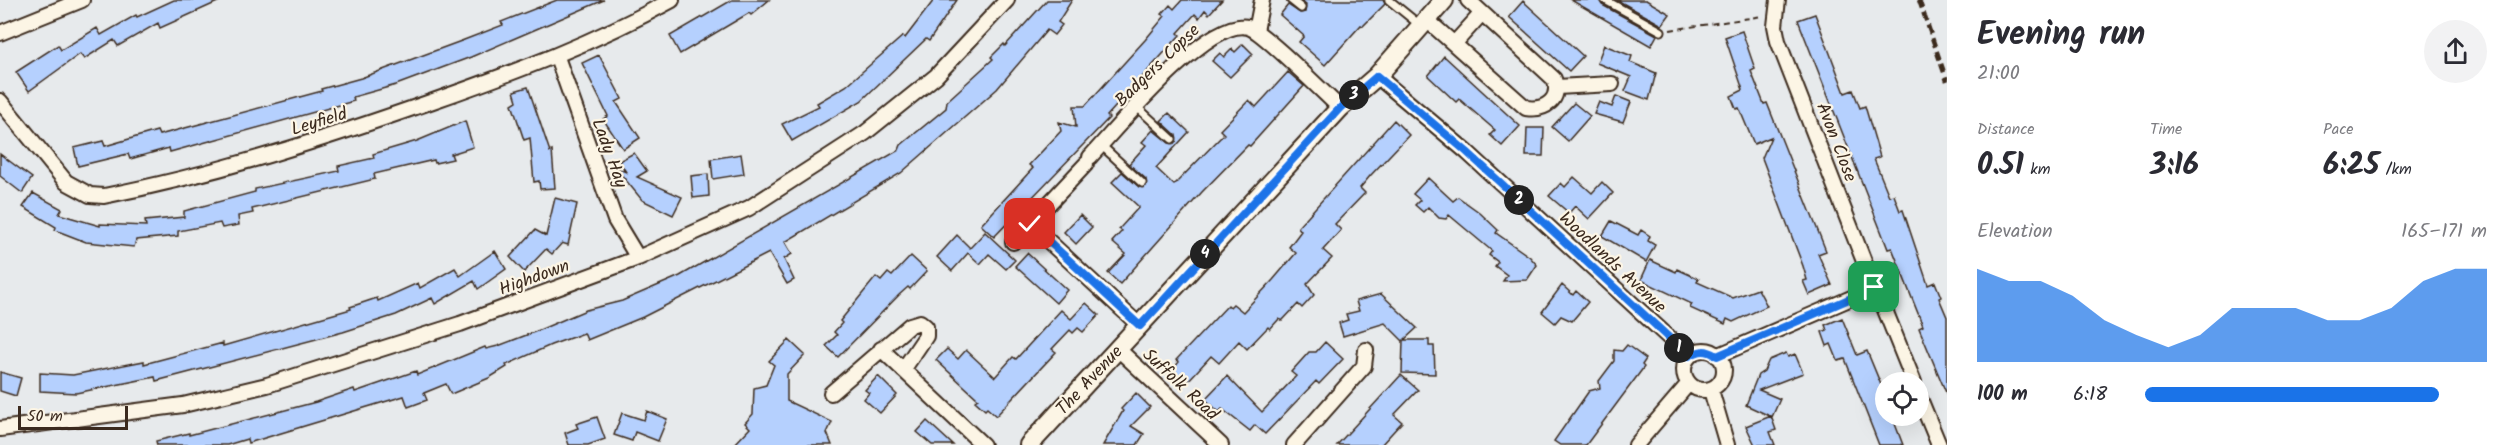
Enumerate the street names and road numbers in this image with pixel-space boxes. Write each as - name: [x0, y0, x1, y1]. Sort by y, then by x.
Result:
- street label: Badgers Copse: [1109, 18, 1208, 115]
- street label: Avon Close: [1807, 99, 1864, 186]
- street label: Leyfield: [288, 100, 352, 145]
- street label: Lady Hay: [583, 115, 635, 193]
- street label: Woodlands Avenue: [1551, 205, 1673, 321]
- street label: Highdown: [495, 252, 574, 305]
- street label: The Avenue: [1050, 339, 1131, 423]
- street label: Suffolk Road: [1135, 342, 1226, 429]

